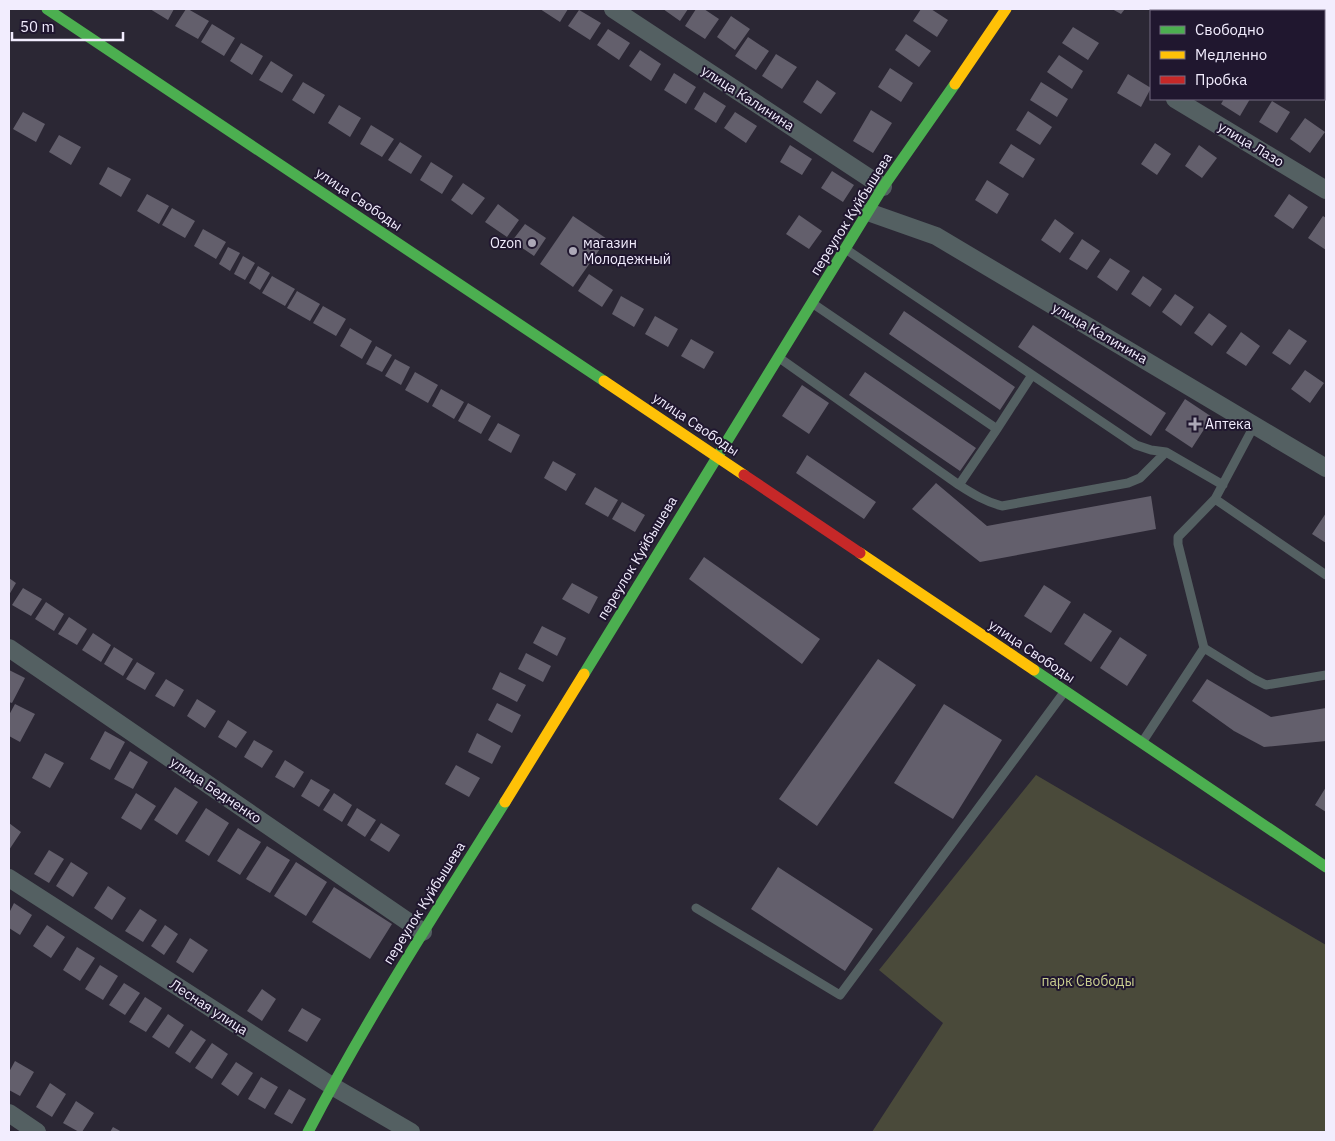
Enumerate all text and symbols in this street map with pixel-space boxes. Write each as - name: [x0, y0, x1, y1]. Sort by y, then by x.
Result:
- scale bar: [12, 10, 124, 42]
- legend: [1150, 10, 1325, 100]
- text: 50 m: [20, 17, 55, 36]
- text: Свободно: [1195, 20, 1264, 39]
- text: Медленно: [1195, 45, 1267, 64]
- street label: улица Калинина: [698, 61, 798, 135]
- text: Пробка: [1195, 70, 1247, 89]
- street label: улица Лазо: [1215, 117, 1287, 171]
- street label: переулок Куйбышева: [806, 149, 896, 279]
- street label: улица Свободы: [312, 163, 406, 235]
- place label: Ozon: [490, 234, 522, 252]
- place label: магазин Молодежный: [583, 234, 671, 268]
- marker: Ozon: [526, 237, 538, 249]
- marker: магазин Молодежный: [567, 245, 579, 257]
- street label: улица Калинина: [1049, 298, 1151, 368]
- street label: улица Свободы: [649, 388, 743, 460]
- place label: Аптека: [1205, 415, 1252, 433]
- marker: Аптека: [1189, 418, 1201, 430]
- street label: переулок Куйбышева: [593, 492, 681, 623]
- street label: улица Свободы: [985, 615, 1079, 687]
- street label: улица Бедненко: [167, 753, 265, 827]
- street label: переулок Куйбышева: [379, 838, 469, 968]
- park label: парк Свободы: [1041, 972, 1135, 990]
- street label: Лесная улица: [167, 975, 252, 1039]

